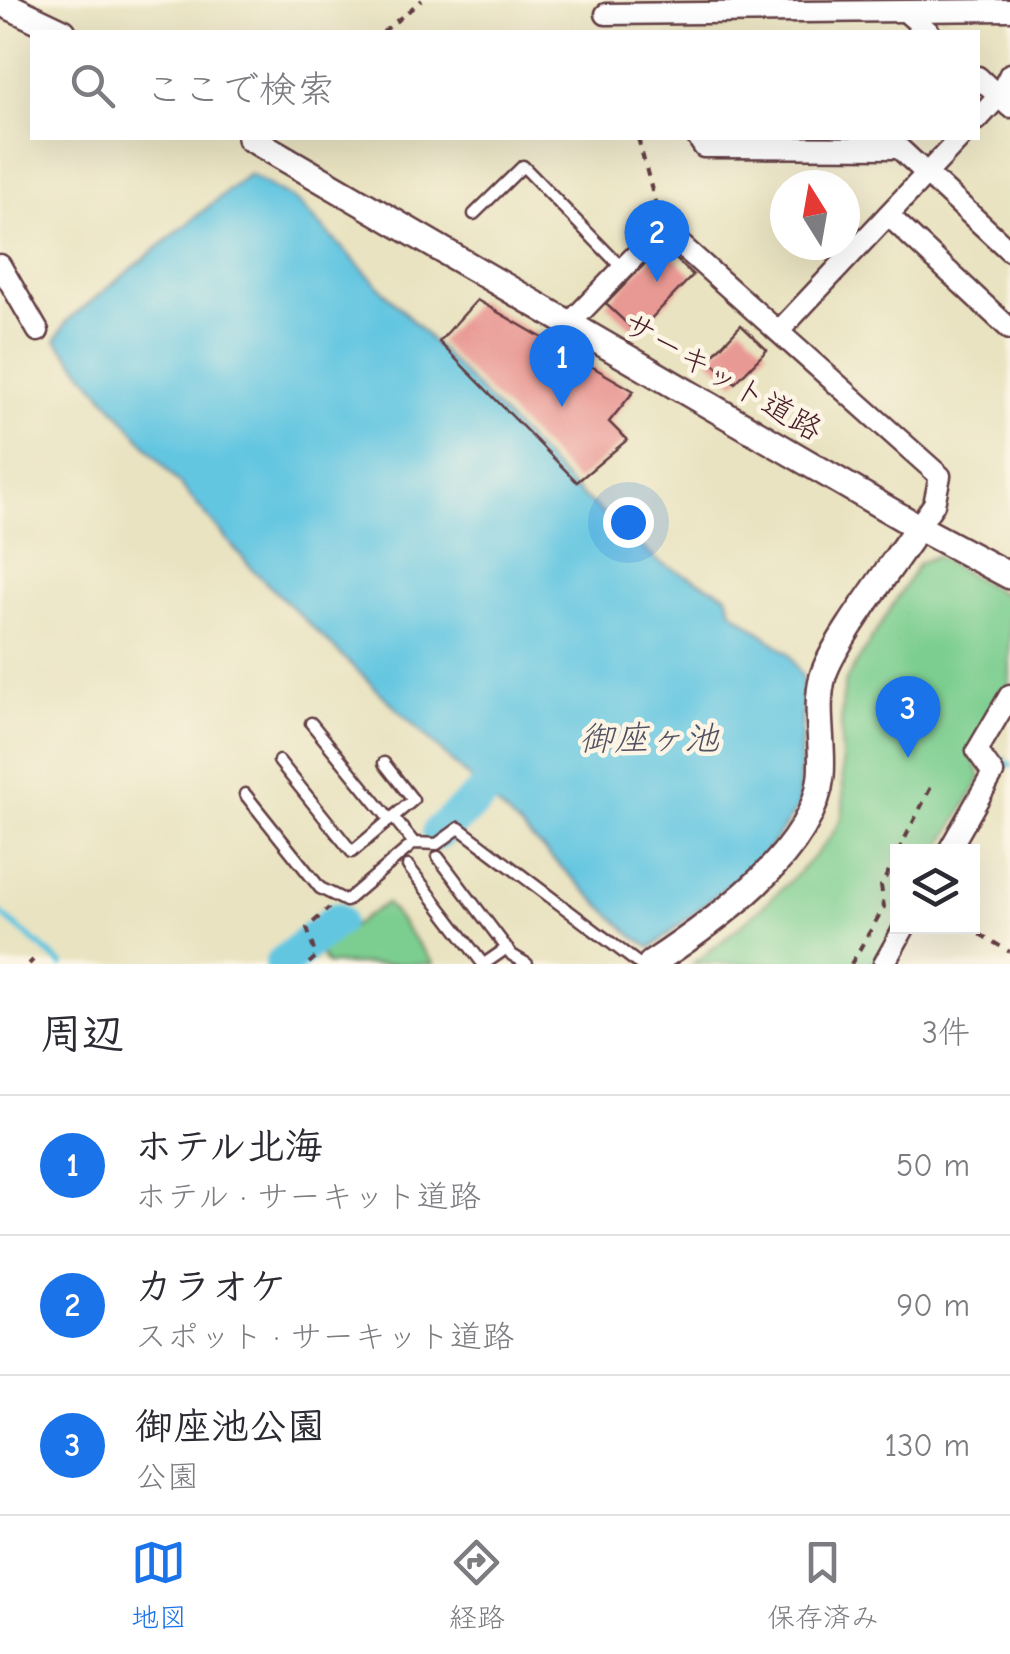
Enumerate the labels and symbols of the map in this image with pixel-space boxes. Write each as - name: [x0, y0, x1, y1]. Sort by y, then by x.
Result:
- north arrow: [770, 170, 860, 260]
- pin: 2: [624, 200, 690, 282]
- street label: サーキット道路: [616, 304, 829, 448]
- pin: 1: [530, 324, 594, 407]
- your location: [603, 497, 654, 548]
- pin: 3: [876, 676, 940, 758]
- water label: 御座ヶ池: [579, 718, 720, 759]

